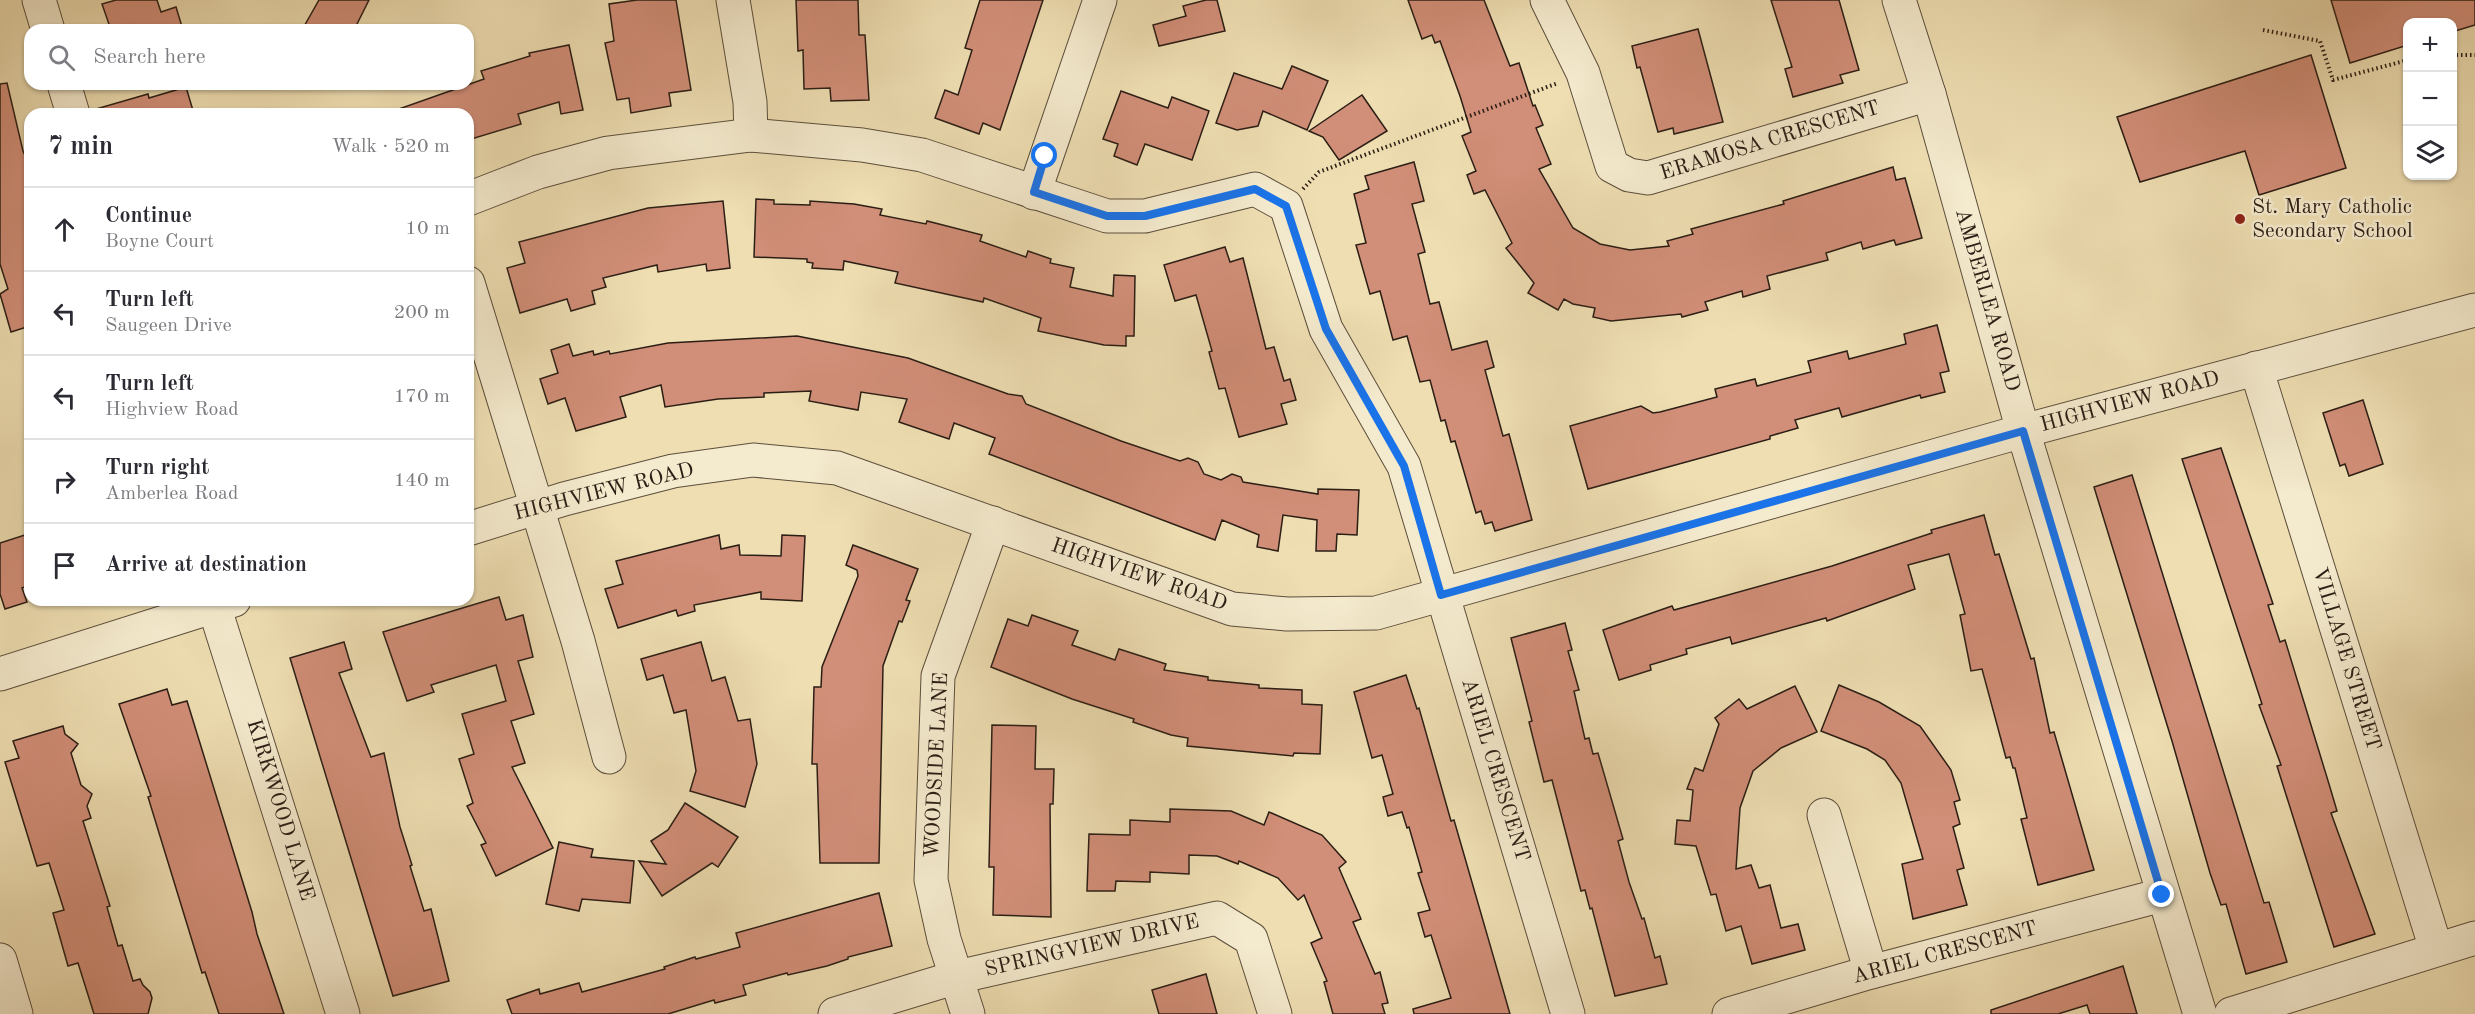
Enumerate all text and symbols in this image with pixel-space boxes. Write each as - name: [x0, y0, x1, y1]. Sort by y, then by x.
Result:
- map controls: [2403, 18, 2457, 180]
- button: +: [2403, 18, 2457, 72]
- search box: [24, 24, 474, 90]
- icon: search: [45, 41, 78, 74]
- text: Search here: [93, 46, 206, 68]
- button: −: [2403, 72, 2457, 126]
- street label: ERAMOSA CRESCENT: [1658, 98, 1882, 184]
- button: layers: [2403, 126, 2457, 180]
- text: 7 min: [48, 134, 113, 160]
- text: Walk · 520 m: [331, 137, 450, 157]
- route start: [1031, 142, 1057, 168]
- place label: St. Mary Catholic Secondary School: [2252, 197, 2413, 242]
- text: Continue: [105, 205, 192, 227]
- street label: AMBERLEA ROAD: [1951, 206, 2023, 394]
- marker: St. Mary Catholic Secondary School: [2233, 212, 2247, 226]
- icon: ahead: [48, 213, 81, 246]
- text: 10 m: [405, 219, 450, 239]
- text: Boyne Court: [105, 232, 214, 252]
- text: Turn left: [105, 289, 194, 311]
- icon: left: [48, 297, 81, 330]
- text: 200 m: [394, 303, 450, 323]
- text: Saugeen Drive: [105, 316, 232, 336]
- street label: HIGHVIEW ROAD: [2038, 368, 2222, 436]
- text: Turn left: [105, 373, 194, 395]
- icon: left: [48, 381, 81, 414]
- text: 170 m: [394, 387, 450, 407]
- text: Highview Road: [105, 400, 239, 420]
- text: Turn right: [105, 457, 209, 479]
- street label: HIGHVIEW ROAD: [512, 459, 696, 525]
- icon: right: [48, 465, 81, 498]
- text: 140 m: [394, 471, 450, 491]
- text: Amberlea Road: [105, 484, 238, 504]
- street label: HIGHVIEW ROAD: [1048, 535, 1230, 615]
- icon: arrive: [48, 549, 81, 582]
- text: Arrive at destination: [105, 554, 307, 576]
- street label: VILLAGE STREET: [2308, 565, 2384, 753]
- street label: WOODSIDE LANE: [922, 672, 952, 858]
- street label: ARIEL CRESCENT: [1457, 676, 1533, 864]
- street label: KIRKWOOD LANE: [242, 717, 318, 903]
- route end: [2148, 881, 2174, 907]
- street label: SPRINGVIEW DRIVE: [983, 911, 1201, 981]
- street label: ARIEL CRESCENT: [1850, 918, 2040, 988]

